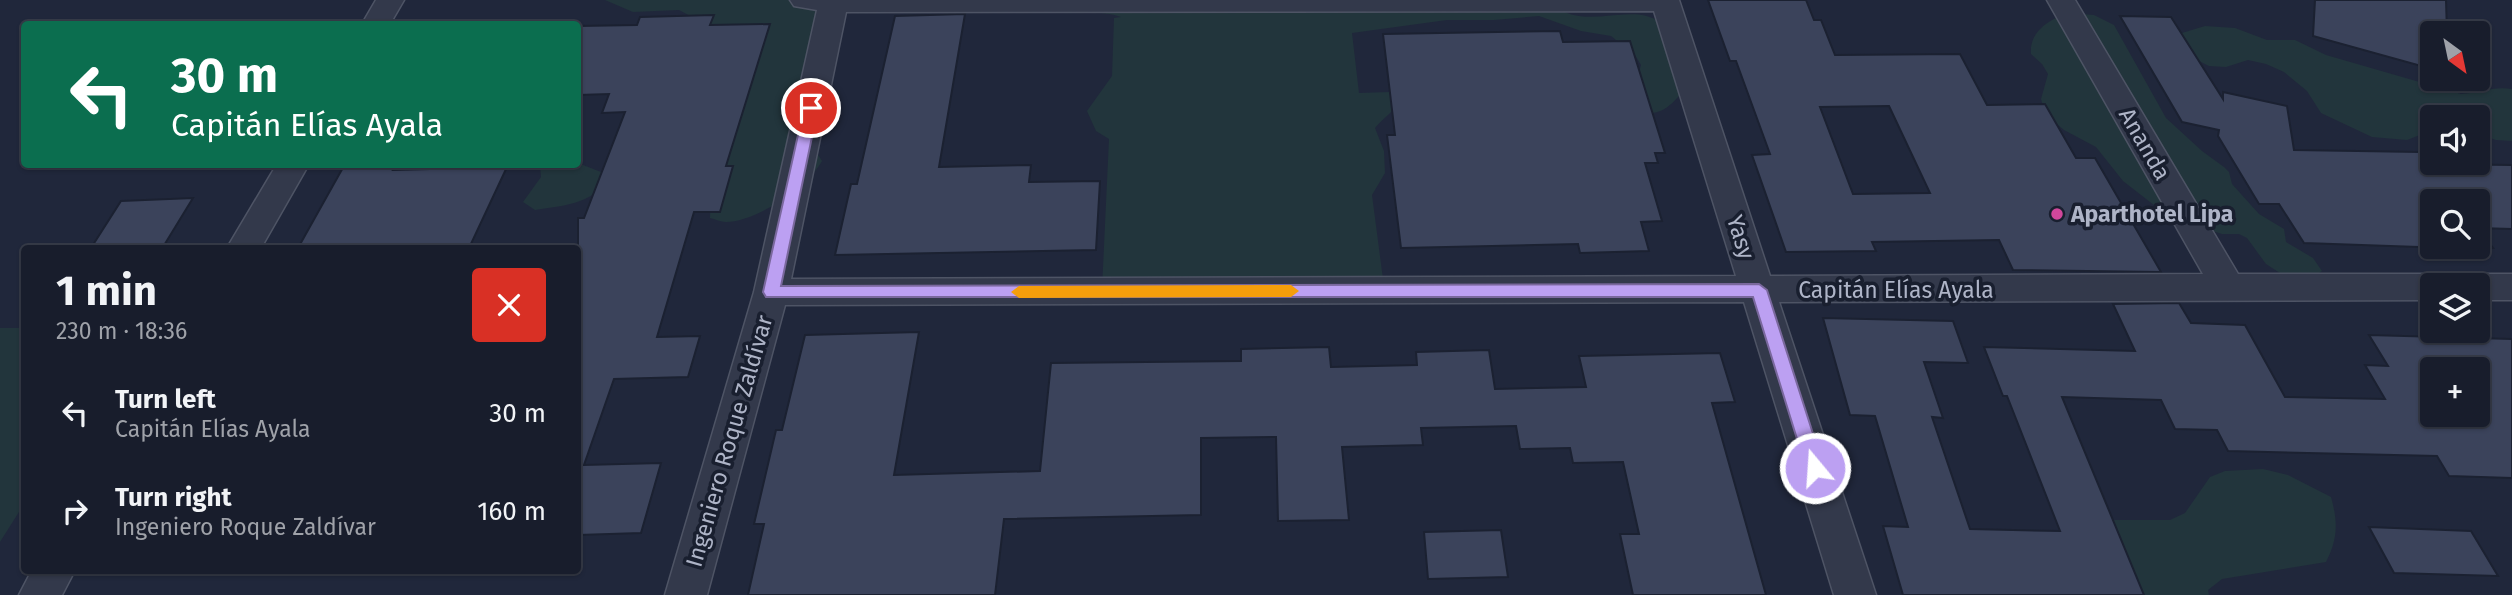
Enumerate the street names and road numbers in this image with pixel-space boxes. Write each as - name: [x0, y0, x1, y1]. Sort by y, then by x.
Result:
- street label: Ananda: [2113, 103, 2177, 185]
- street label: Yasy: [1721, 211, 1761, 263]
- street label: Capitán Elías Ayala: [1798, 276, 1994, 304]
- street label: Ingeniero Roque Zaldívar: [680, 312, 778, 570]

